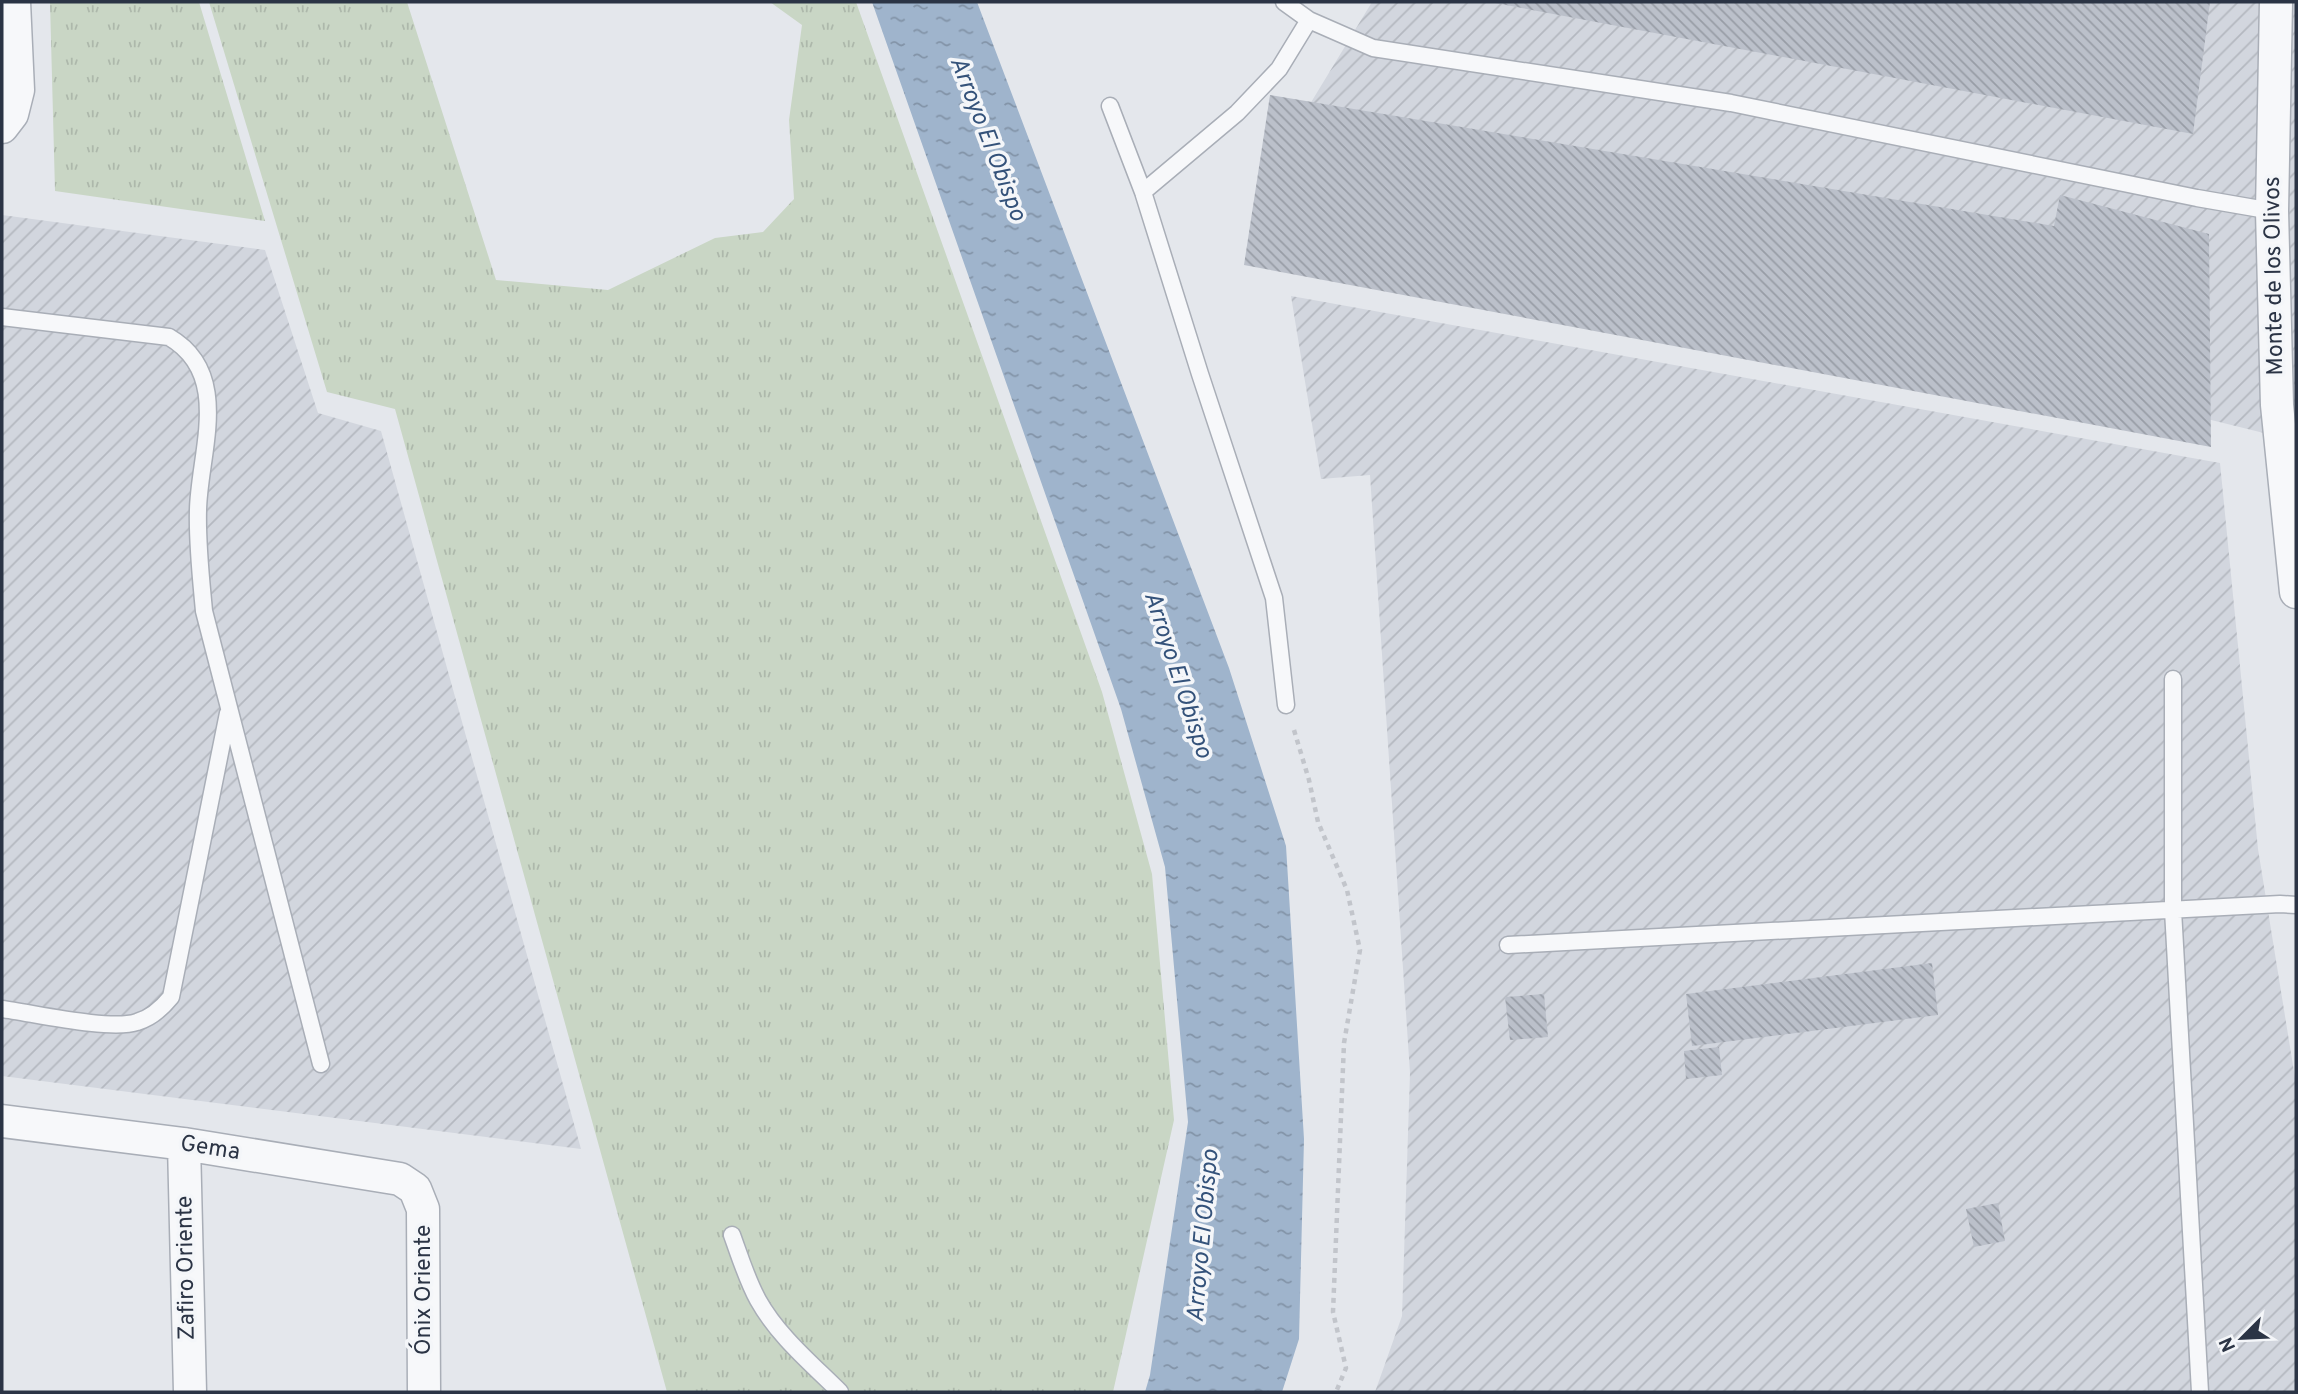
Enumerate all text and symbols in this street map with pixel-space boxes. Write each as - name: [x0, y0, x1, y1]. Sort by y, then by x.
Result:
- water label: Arroyo El Obispo: [942, 53, 1032, 225]
- street label: Monte de los Olivos: [2259, 176, 2291, 376]
- water label: Arroyo El Obispo: [1136, 588, 1218, 762]
- street label: Gema: [178, 1130, 242, 1168]
- water label: Arroyo El Obispo: [1182, 1148, 1227, 1324]
- street label: Zafiro Oriente: [171, 1195, 203, 1341]
- street label: Ónix Oriente: [408, 1225, 439, 1355]
- north arrow: [2207, 1303, 2277, 1373]
- text: N: [2215, 1333, 2242, 1355]

